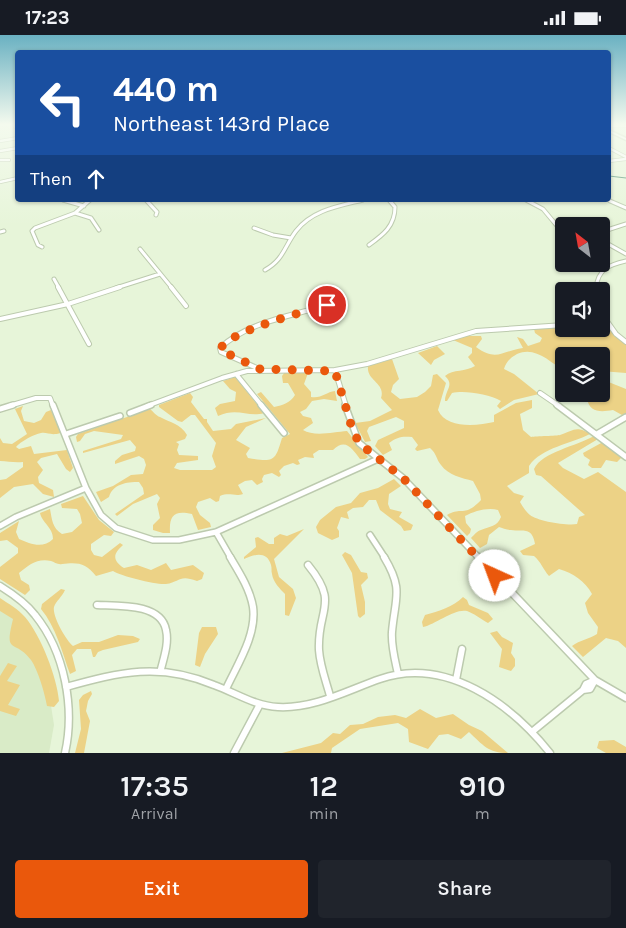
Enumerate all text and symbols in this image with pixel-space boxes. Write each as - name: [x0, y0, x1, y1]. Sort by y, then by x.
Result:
- text: 17:23: [25, 7, 70, 29]
- text: 440 m: [113, 69, 219, 110]
- icon: left: [30, 70, 95, 135]
- text: Northeast 143rd Place: [113, 111, 330, 137]
- icon: ahead: [82, 165, 110, 193]
- text: Then: [30, 168, 72, 190]
- north arrow: [555, 217, 610, 273]
- map controls: [555, 217, 610, 402]
- button: sound: [555, 282, 610, 337]
- pin: [306, 284, 348, 326]
- icon: arrive: [313, 291, 341, 319]
- button: layers: [555, 347, 610, 402]
- position arrow: [468, 549, 520, 601]
- text: 17:35: [120, 768, 189, 804]
- text: 12: [310, 768, 338, 804]
- text: 910: [459, 768, 506, 804]
- text: Arrival: [131, 804, 178, 823]
- text: min: [309, 804, 338, 823]
- text: m: [475, 804, 490, 823]
- button: Exit: [15, 860, 308, 918]
- button: Share: [318, 860, 611, 918]

